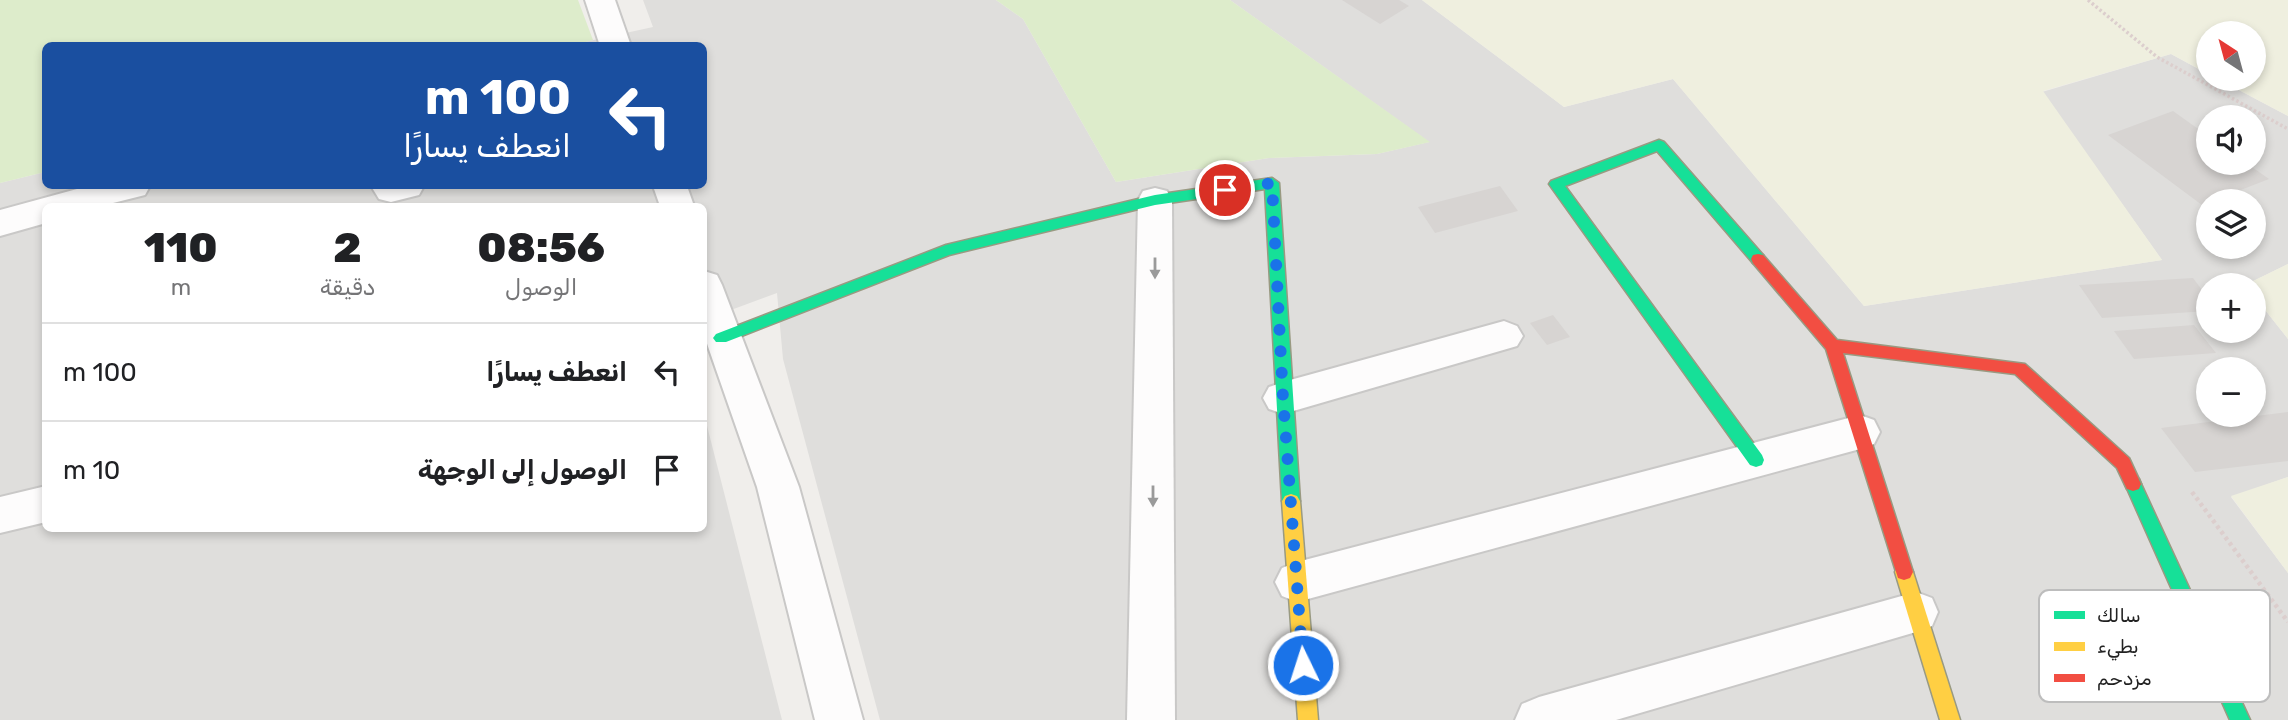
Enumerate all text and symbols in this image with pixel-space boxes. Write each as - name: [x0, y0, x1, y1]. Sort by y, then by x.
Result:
- north arrow: [2196, 21, 2266, 91]
- map controls: [2196, 21, 2266, 427]
- text: 100 m: [425, 68, 571, 126]
- icon: left: [595, 70, 686, 161]
- button: sound: [2196, 105, 2266, 175]
- text: انعطف يسارًا: [403, 127, 571, 165]
- pin: [1195, 160, 1255, 220]
- icon: arrive: [1206, 171, 1244, 209]
- button: layers: [2196, 189, 2266, 259]
- text: 110: [144, 223, 218, 273]
- text: 2: [333, 223, 362, 273]
- text: 08:56: [477, 223, 605, 273]
- one-way arrow: [1149, 257, 1161, 279]
- text: m: [171, 273, 191, 301]
- text: دقيقة: [320, 273, 375, 301]
- text: الوصول: [505, 273, 577, 301]
- button: +: [2196, 273, 2266, 343]
- icon: left: [648, 353, 686, 391]
- text: 100 m: [63, 357, 137, 388]
- text: انعطف يسارًا: [486, 357, 627, 388]
- button: −: [2196, 357, 2266, 427]
- icon: arrive: [648, 451, 686, 489]
- text: 10 m: [63, 455, 120, 486]
- text: الوصول إلى الوجهة: [418, 455, 627, 486]
- one-way arrow: [1147, 485, 1159, 507]
- legend: [2039, 590, 2270, 702]
- text: سالك: [2097, 604, 2141, 627]
- position arrow: [1266, 628, 1340, 702]
- text: بطيء: [2097, 635, 2139, 661]
- text: مزدحم: [2097, 667, 2152, 691]

